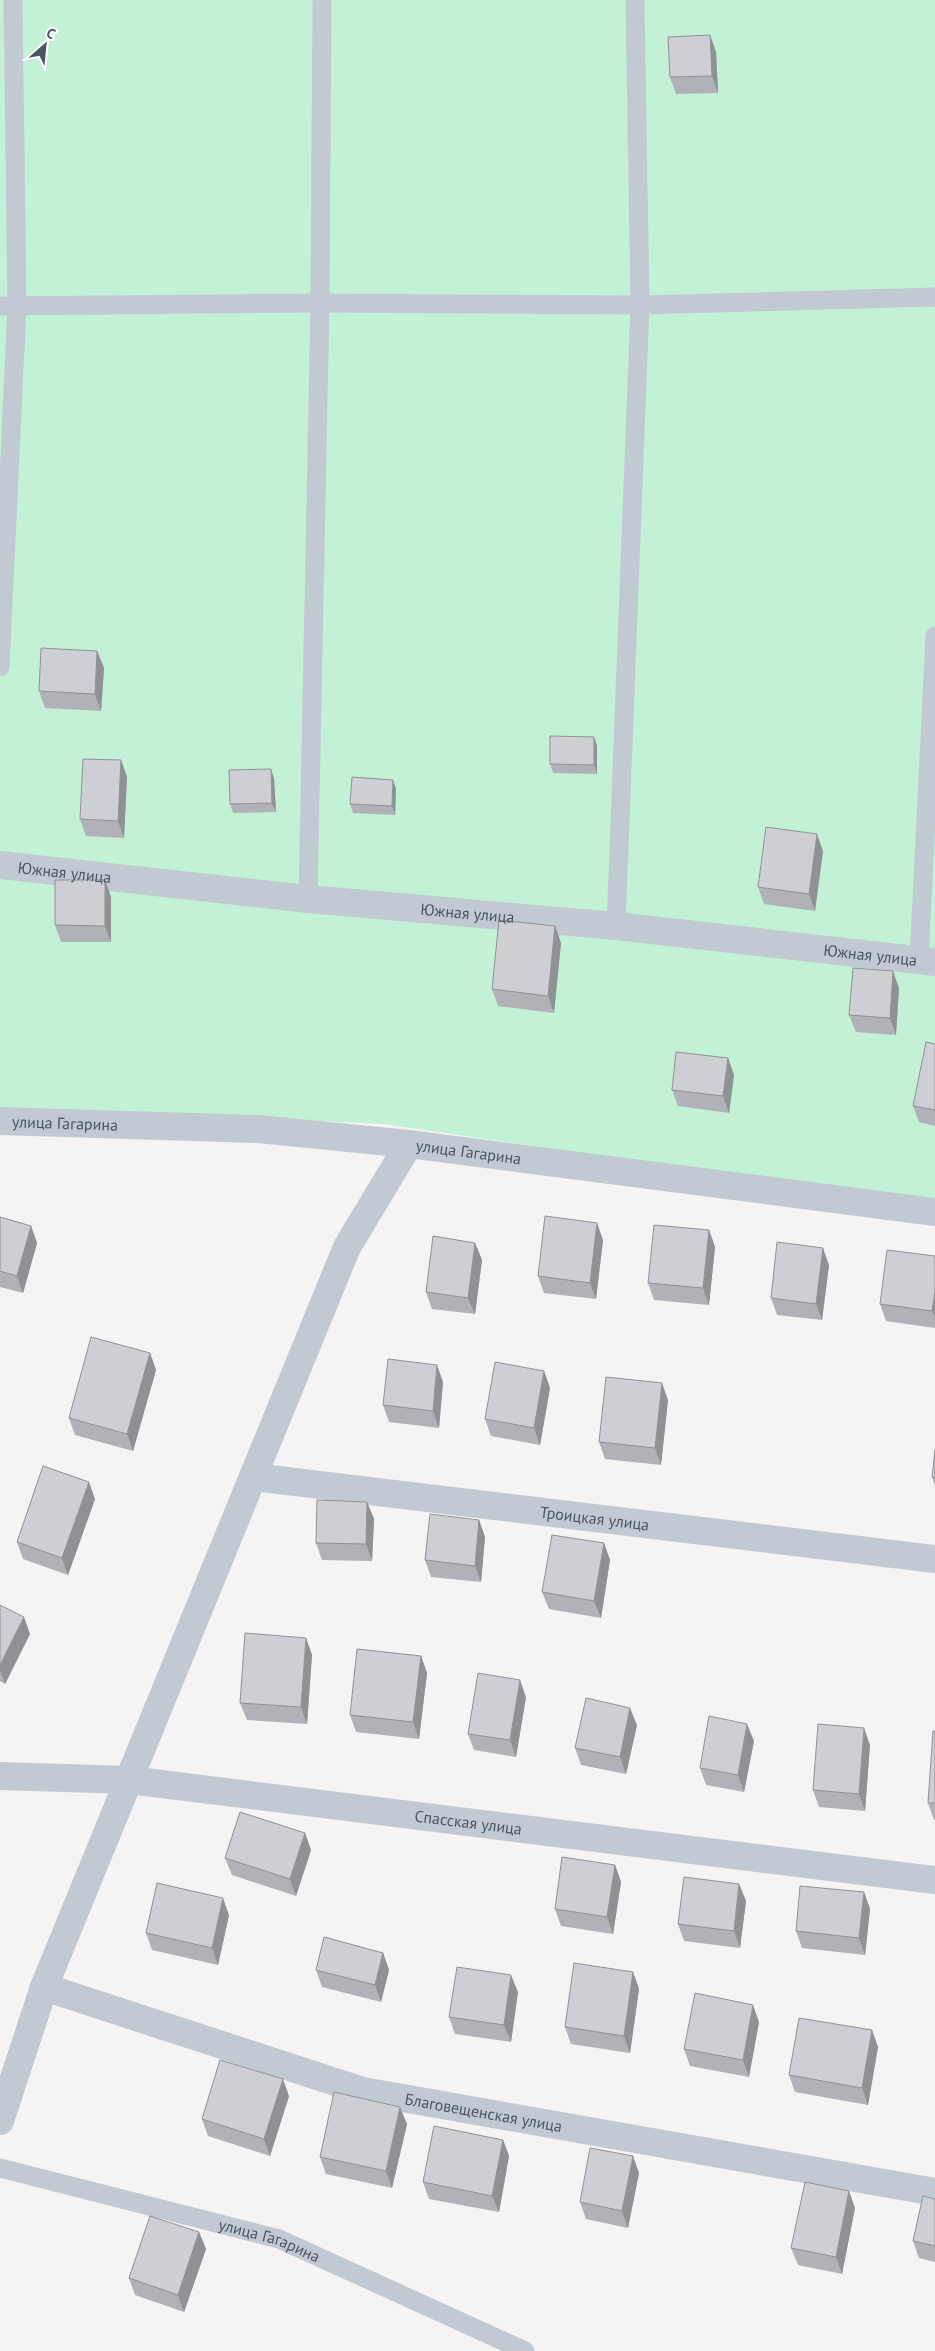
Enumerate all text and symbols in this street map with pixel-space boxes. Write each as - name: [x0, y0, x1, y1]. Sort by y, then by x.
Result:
- north arrow: [20, 20, 70, 70]
- text: С: [43, 24, 59, 43]
- street label: Южная улица: [17, 857, 112, 887]
- street label: Южная улица: [420, 899, 515, 927]
- street label: Южная улица: [822, 939, 918, 970]
- street label: улица Гагарина: [12, 1111, 118, 1135]
- street label: улица Гагарина: [415, 1135, 523, 1168]
- street label: Троицкая улица: [539, 1502, 650, 1535]
- street label: Спасская улица: [414, 1806, 523, 1839]
- street label: Благовещенская улица: [403, 2089, 564, 2136]
- street label: улица Гагарина: [216, 2214, 323, 2266]

